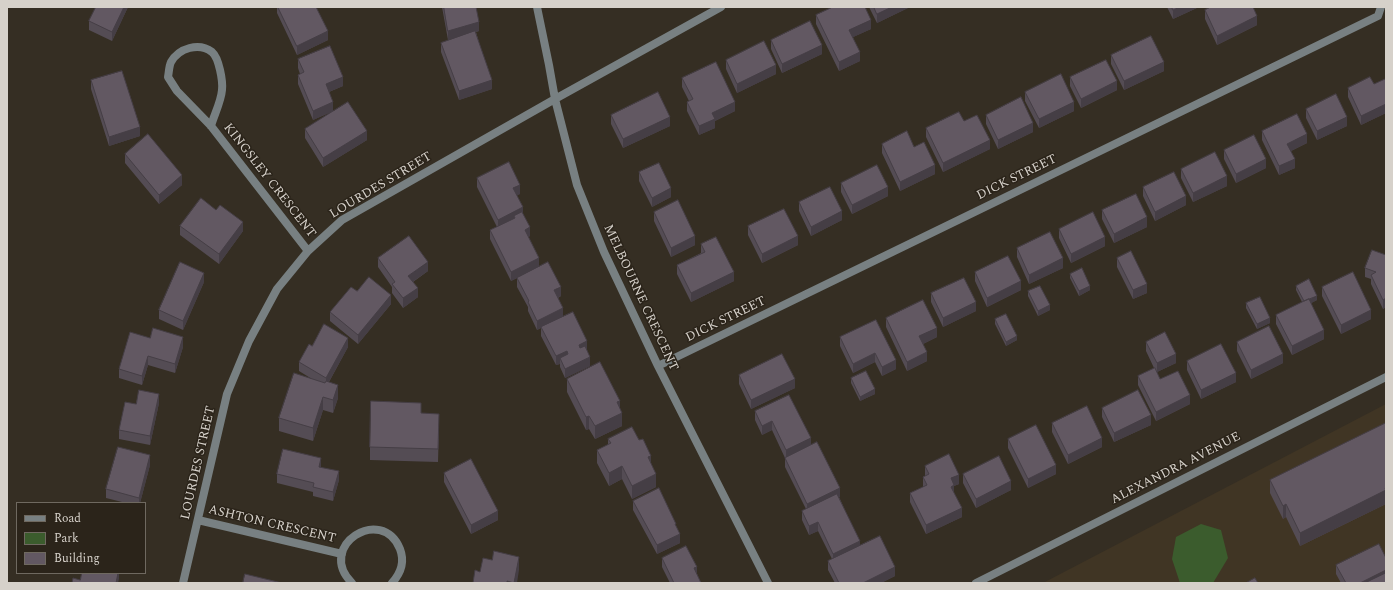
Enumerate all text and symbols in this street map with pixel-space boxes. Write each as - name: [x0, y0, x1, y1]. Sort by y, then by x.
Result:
- street label: KINGSLEY CRESCENT: [219, 121, 319, 241]
- street label: LOURDES STREET: [327, 149, 435, 223]
- street label: DICK STREET: [974, 152, 1060, 204]
- street label: MELBOURNE CRESCENT: [599, 222, 681, 374]
- street label: DICK STREET: [683, 294, 769, 346]
- street label: LOURDES STREET: [178, 405, 220, 521]
- street label: ALEXANDRA AVENUE: [1109, 430, 1243, 508]
- legend: [16, 502, 146, 574]
- street label: ASHTON CRESCENT: [207, 503, 337, 547]
- text: Road: [54, 509, 81, 528]
- text: Park: [54, 529, 79, 548]
- text: Building: [54, 549, 100, 568]

